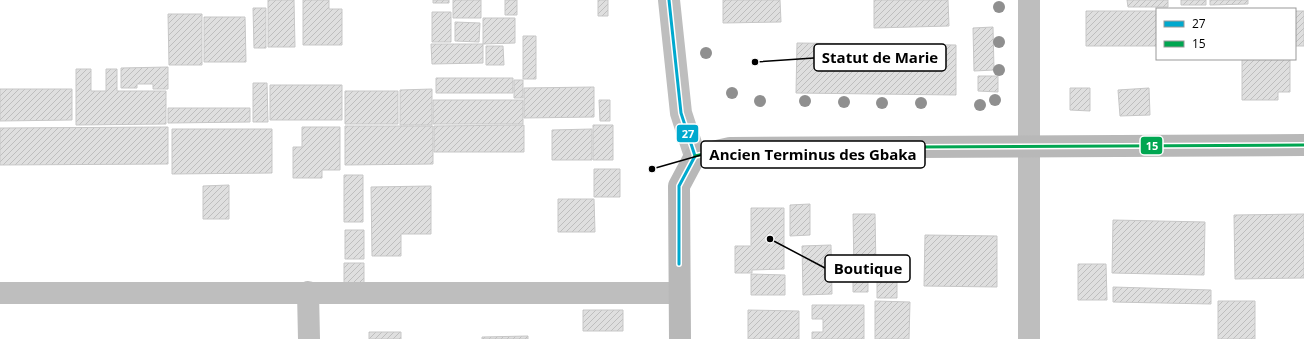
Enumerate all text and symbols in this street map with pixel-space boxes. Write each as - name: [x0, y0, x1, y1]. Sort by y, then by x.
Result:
- legend: [1156, 8, 1296, 60]
- text: 27: [1192, 15, 1206, 32]
- text: 15: [1192, 35, 1206, 52]
- callout: Statut de Marie: [814, 44, 946, 71]
- text: Statut de Marie: [822, 47, 938, 67]
- line badge: 27: [676, 124, 699, 143]
- text: 27: [682, 126, 694, 141]
- line badge: 15: [1140, 136, 1163, 155]
- text: 15: [1146, 138, 1158, 153]
- callout: Ancien Terminus des Gbaka: [701, 141, 925, 168]
- text: Ancien Terminus des Gbaka: [709, 144, 917, 164]
- callout: Boutique: [825, 255, 910, 282]
- text: Boutique: [834, 258, 902, 278]

